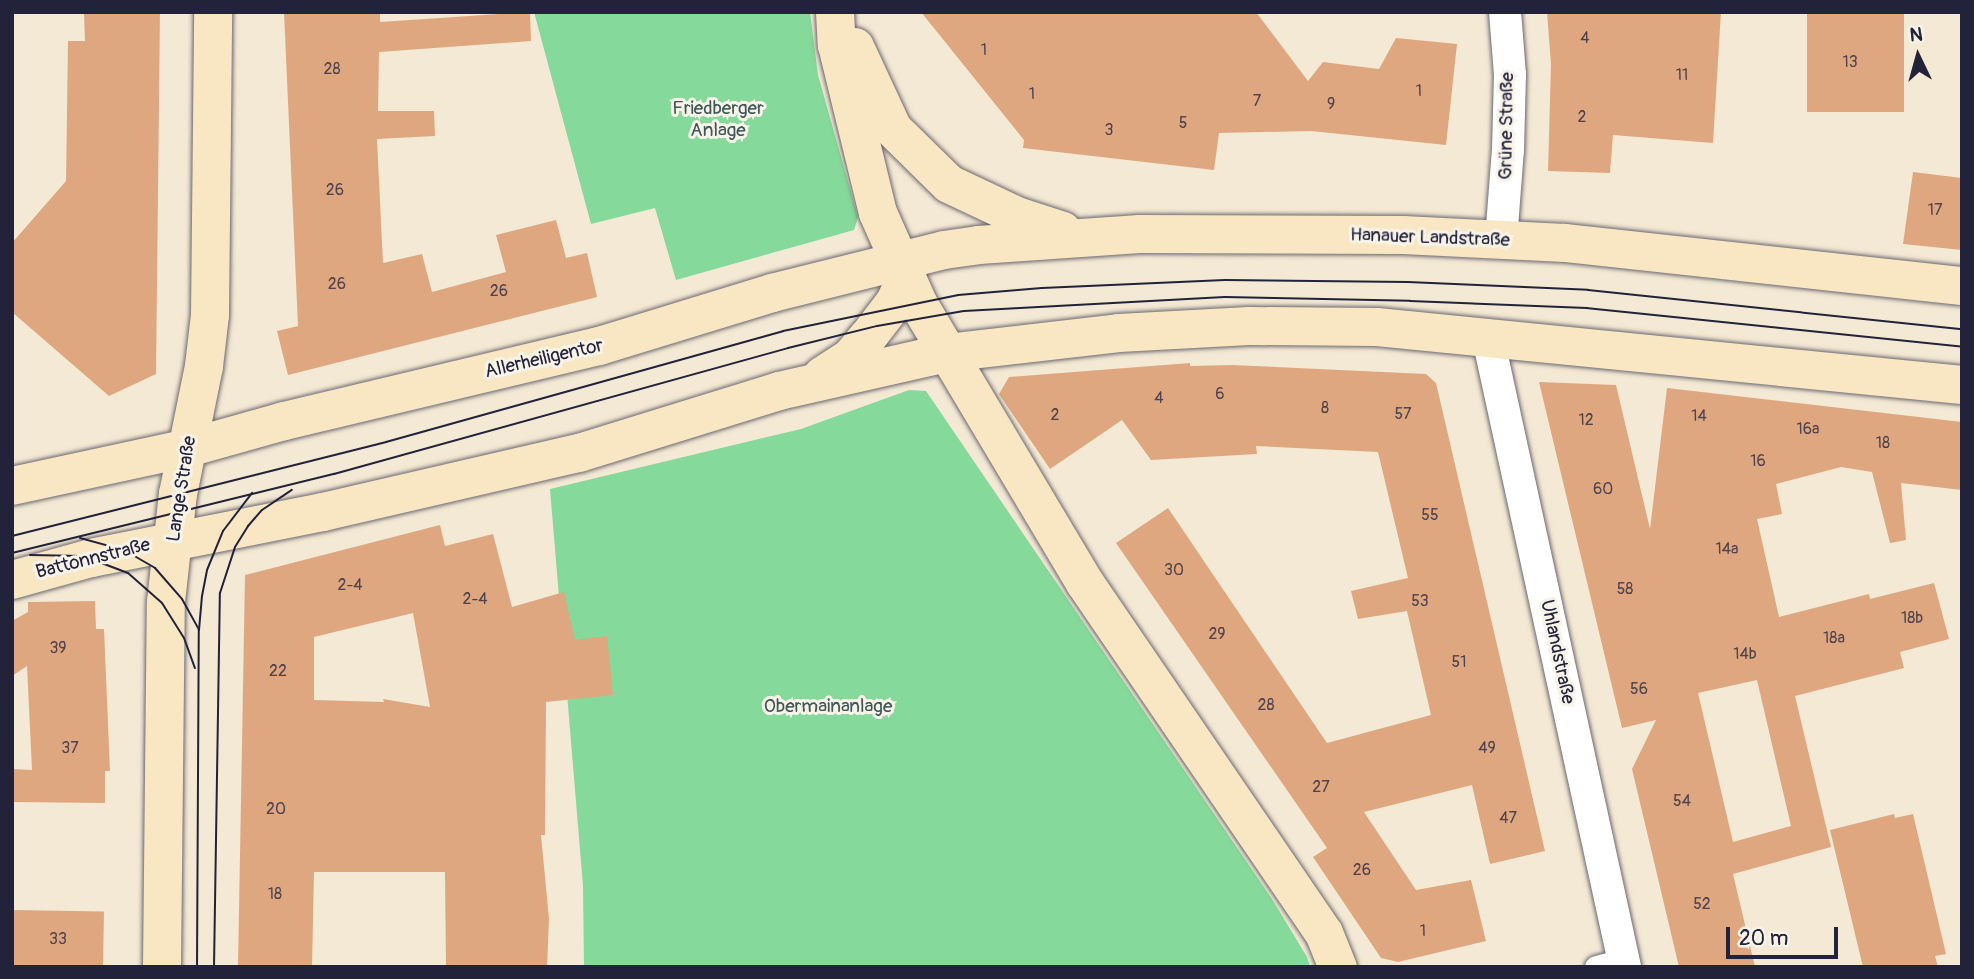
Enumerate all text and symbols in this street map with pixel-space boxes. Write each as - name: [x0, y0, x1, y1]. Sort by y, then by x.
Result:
- north arrow: [1883, 21, 1953, 91]
- text: N: [1909, 23, 1924, 48]
- house number: 4: [1580, 28, 1590, 48]
- house number: 1: [981, 40, 987, 60]
- house number: 13: [1842, 52, 1858, 72]
- house number: 28: [323, 59, 341, 79]
- house number: 11: [1676, 65, 1688, 85]
- street label: Grüne Straße: [1495, 72, 1519, 180]
- house number: 1: [1416, 81, 1422, 101]
- house number: 1: [1029, 84, 1035, 104]
- house number: 7: [1253, 91, 1261, 111]
- house number: 9: [1327, 94, 1335, 114]
- park label: Friedberger Anlage: [672, 98, 764, 142]
- house number: 2: [1578, 107, 1586, 127]
- house number: 5: [1179, 113, 1187, 133]
- house number: 3: [1105, 120, 1113, 140]
- house number: 26: [326, 180, 344, 200]
- house number: 17: [1928, 200, 1942, 220]
- street label: Hanauer Landstraße: [1350, 224, 1510, 252]
- house number: 26: [328, 274, 346, 294]
- house number: 26: [490, 281, 508, 301]
- street label: Allerheiligentor: [483, 334, 605, 384]
- house number: 6: [1215, 384, 1225, 404]
- house number: 4: [1154, 388, 1164, 408]
- house number: 8: [1321, 398, 1329, 418]
- house number: 57: [1394, 404, 1412, 424]
- house number: 2: [1051, 405, 1059, 425]
- house number: 14: [1691, 406, 1707, 426]
- house number: 12: [1578, 410, 1594, 430]
- house number: 16a: [1796, 419, 1820, 439]
- house number: 18: [1876, 433, 1890, 453]
- street label: Lange Straße: [162, 434, 202, 544]
- house number: 16: [1750, 451, 1766, 471]
- house number: 60: [1593, 479, 1613, 499]
- house number: 55: [1421, 505, 1439, 525]
- street label: Battonnstraße: [33, 534, 153, 584]
- house number: 14a: [1716, 539, 1738, 559]
- house number: 30: [1164, 560, 1184, 580]
- house number: 2-4: [337, 575, 363, 595]
- house number: 58: [1617, 579, 1633, 599]
- house number: 2-4: [462, 589, 488, 609]
- house number: 53: [1411, 591, 1429, 611]
- street label: Uhlandstraße: [1535, 598, 1579, 706]
- house number: 18b: [1901, 608, 1923, 628]
- house number: 29: [1208, 624, 1226, 644]
- house number: 18a: [1823, 628, 1845, 648]
- house number: 39: [49, 638, 67, 658]
- house number: 14b: [1733, 644, 1757, 664]
- house number: 51: [1452, 652, 1466, 672]
- house number: 22: [269, 661, 287, 681]
- house number: 56: [1630, 679, 1648, 699]
- house number: 28: [1257, 695, 1275, 715]
- park label: Obermainanlage: [764, 696, 892, 718]
- house number: 37: [61, 738, 79, 758]
- house number: 49: [1478, 738, 1496, 758]
- house number: 27: [1312, 777, 1330, 797]
- house number: 54: [1673, 791, 1691, 811]
- house number: 20: [266, 799, 286, 819]
- house number: 47: [1499, 808, 1517, 828]
- house number: 26: [1353, 860, 1371, 880]
- house number: 18: [268, 884, 282, 904]
- house number: 52: [1693, 894, 1711, 914]
- scale bar: [1729, 912, 1841, 956]
- house number: 1: [1420, 921, 1426, 941]
- text: 20 m: [1739, 925, 1788, 952]
- house number: 33: [49, 929, 67, 949]

